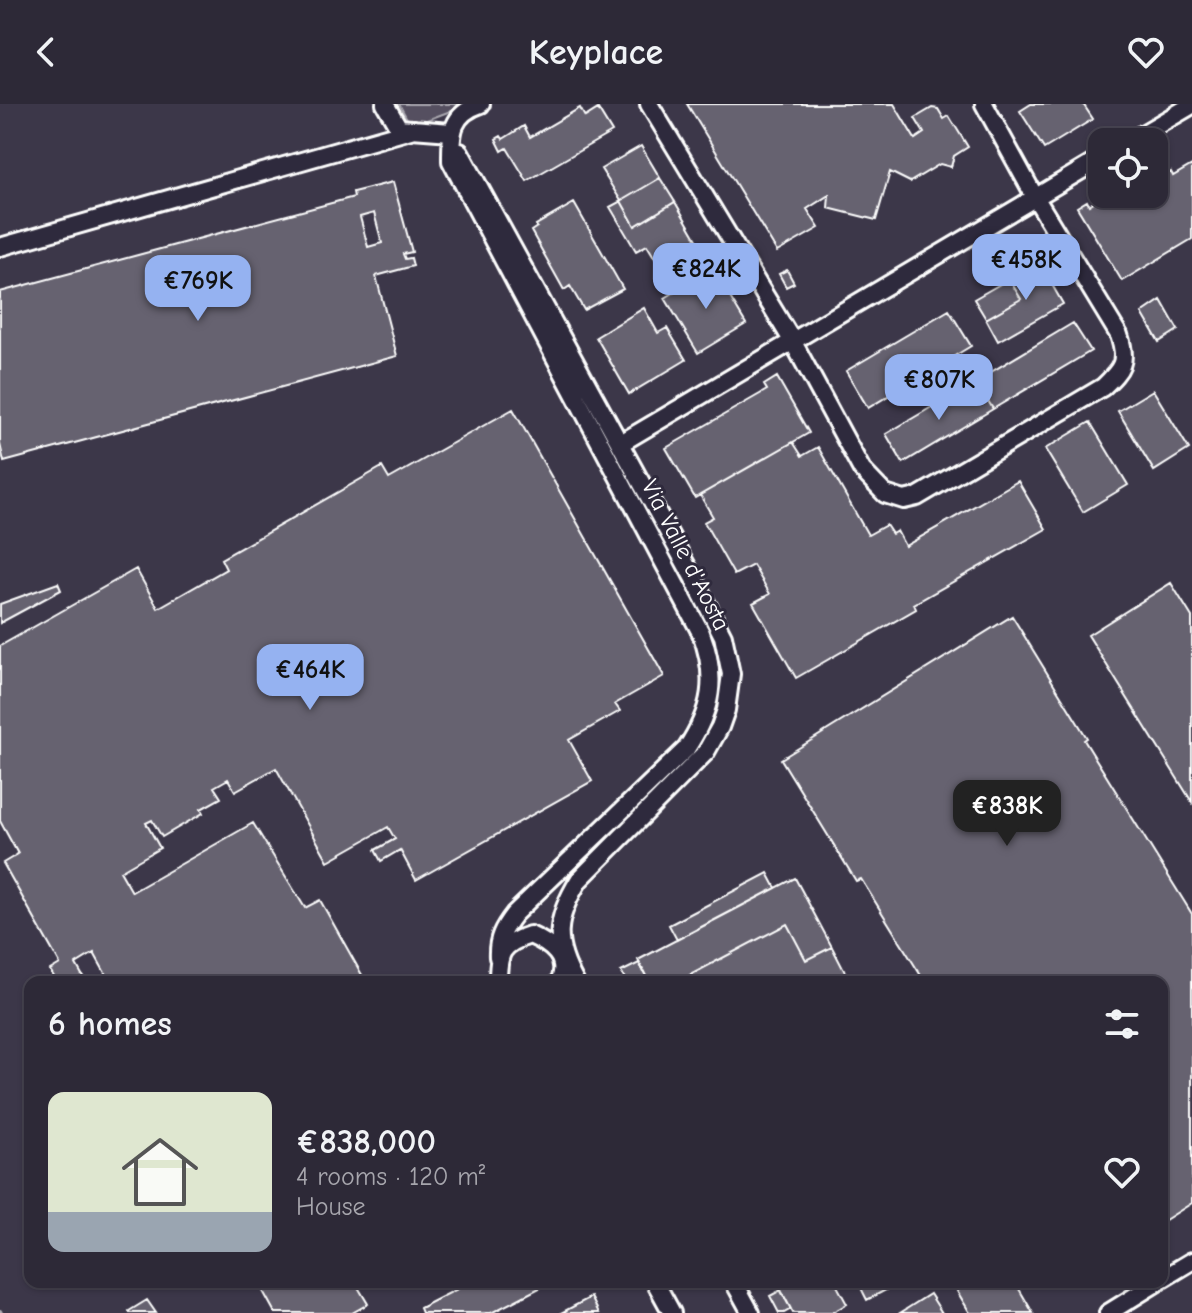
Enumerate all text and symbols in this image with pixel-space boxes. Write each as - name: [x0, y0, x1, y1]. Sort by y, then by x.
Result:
- icon: back: [24, 30, 68, 74]
- icon: heart: [1124, 30, 1168, 74]
- text: Keyplace: [529, 32, 663, 73]
- map controls: [1088, 128, 1168, 208]
- button: locate: [1088, 128, 1168, 208]
- pin: €458K: [970, 234, 1082, 302]
- pin: €824K: [650, 243, 762, 311]
- text: €458K: [990, 245, 1062, 275]
- text: €824K: [671, 254, 741, 284]
- pin: €769K: [142, 255, 254, 323]
- text: €769K: [163, 266, 233, 296]
- pin: €807K: [883, 354, 995, 422]
- text: €807K: [903, 365, 975, 395]
- street label: Via Valle d'Aosta: [636, 475, 736, 635]
- pin: €464K: [254, 644, 366, 712]
- text: €464K: [275, 655, 345, 685]
- pin: €838K: [951, 780, 1063, 848]
- text: €838K: [971, 791, 1043, 821]
- icon: filters: [1100, 1002, 1144, 1046]
- text: 6 homes: [48, 1004, 172, 1044]
- text: €838,000: [296, 1122, 436, 1162]
- icon: home: [112, 1124, 208, 1220]
- icon: heart: [1100, 1150, 1144, 1194]
- text: 4 rooms · 120 m²: [296, 1162, 485, 1192]
- text: House: [296, 1192, 366, 1222]

